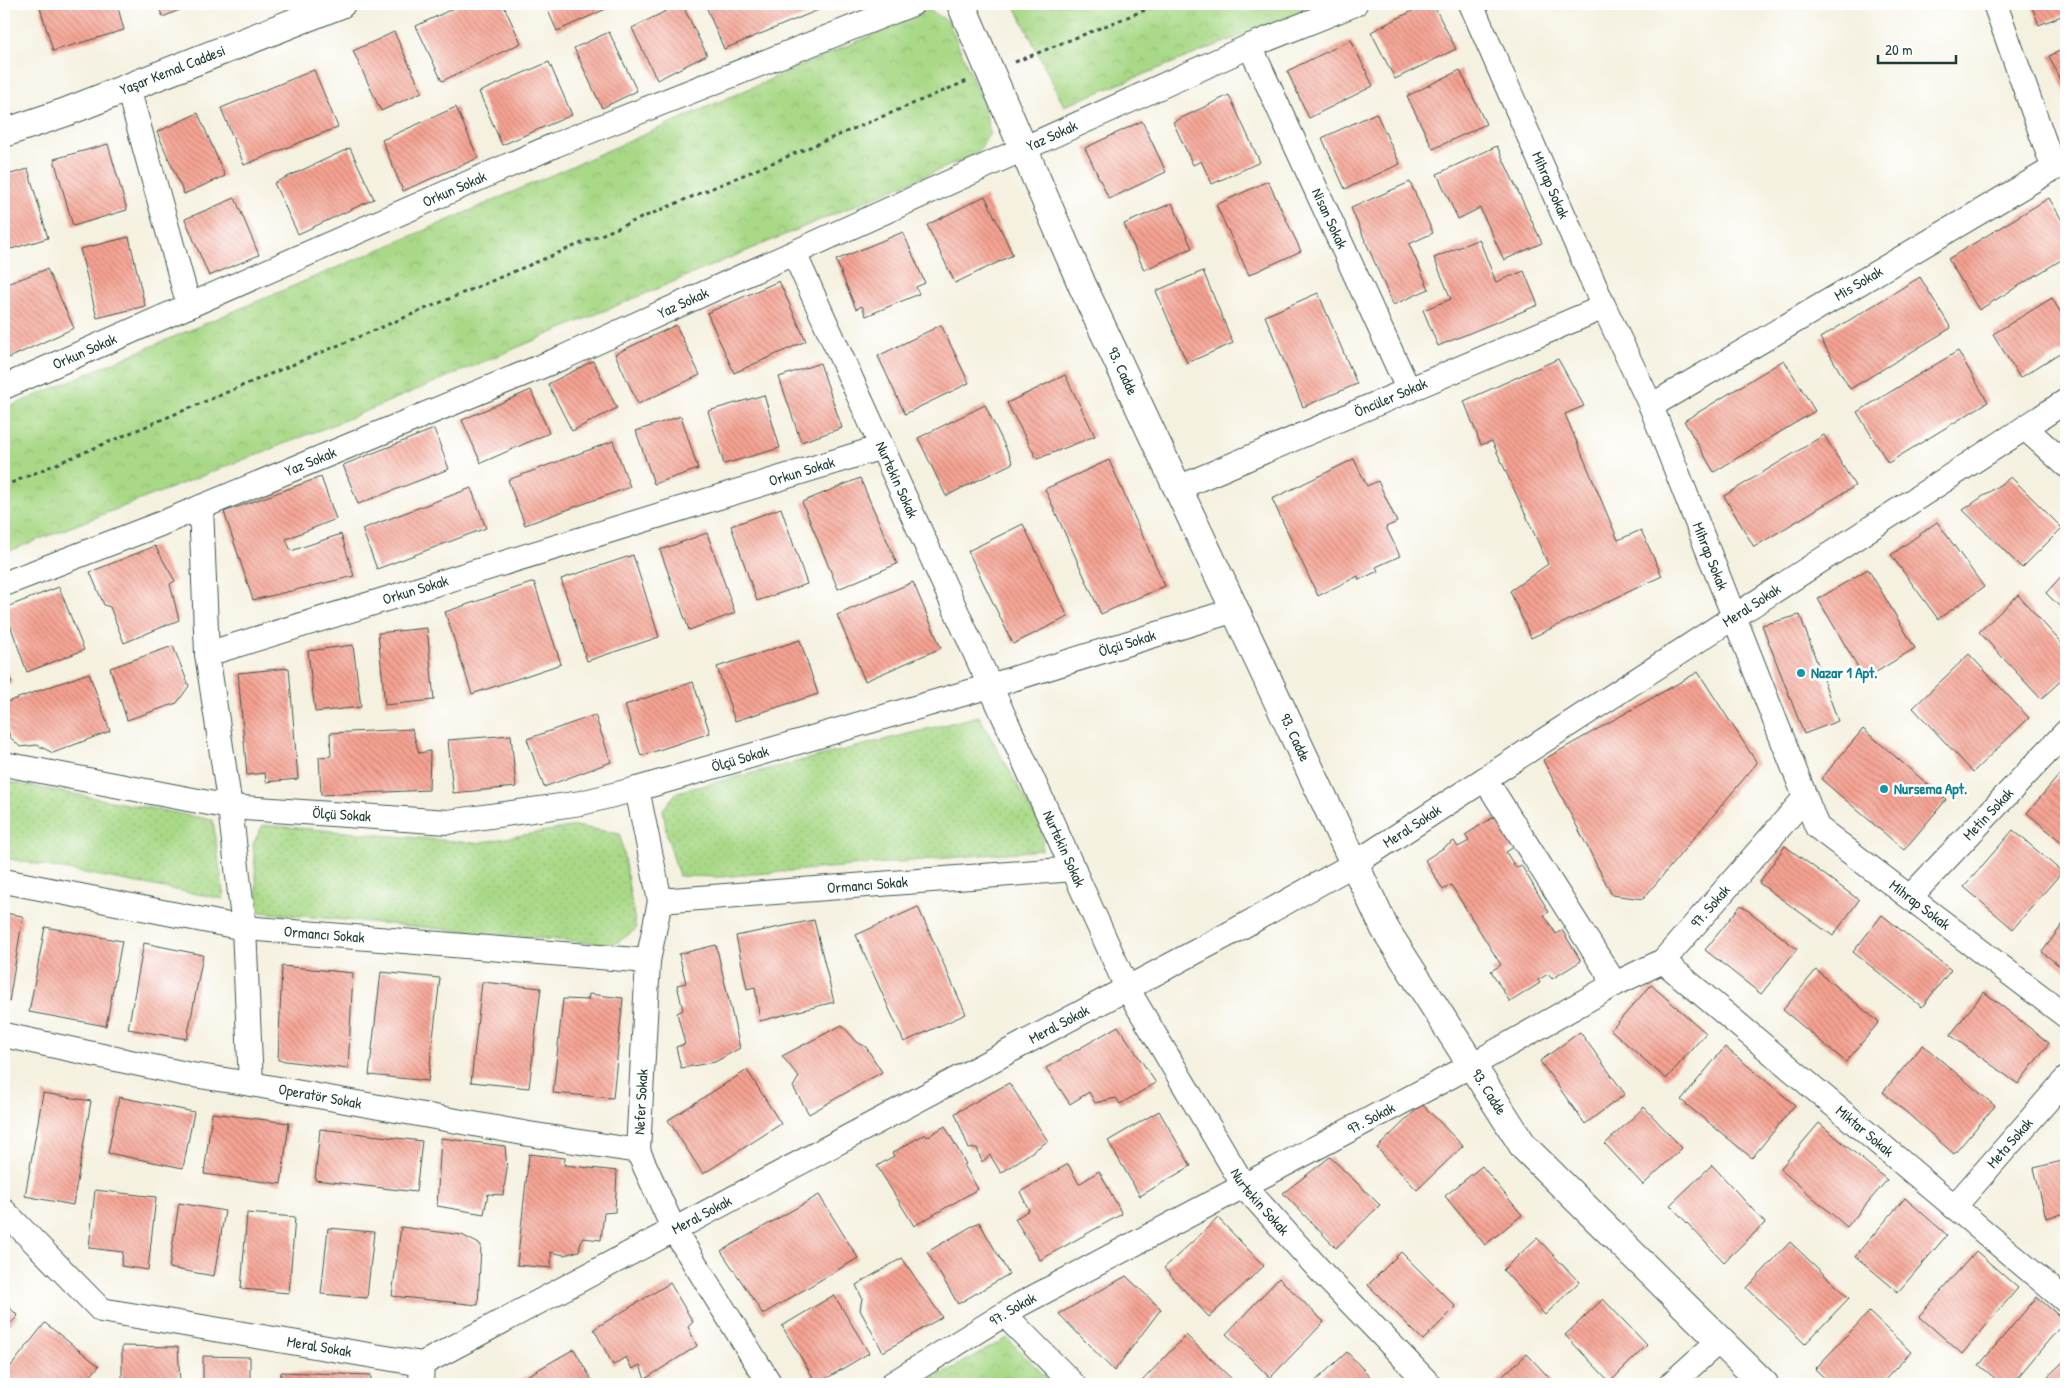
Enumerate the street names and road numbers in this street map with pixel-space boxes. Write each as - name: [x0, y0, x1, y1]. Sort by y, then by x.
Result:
- street label: Yaşar Kemal Caddesi: [117, 39, 228, 100]
- street label: Yaz Sokak: [1023, 115, 1080, 156]
- street label: Mihrap Sokak: [1527, 148, 1575, 222]
- street label: Orkun Sokak: [419, 165, 490, 212]
- street label: Nisan Sokak: [1307, 185, 1353, 252]
- street label: Mis Sokak: [1830, 261, 1886, 306]
- street label: Yaz Sokak: [654, 282, 712, 323]
- street label: Orkun Sokak: [49, 328, 120, 374]
- street label: 93. Cadde: [1103, 343, 1143, 398]
- street label: Öncüler Sokak: [1351, 372, 1430, 422]
- street label: Nurtekin Sokak: [871, 438, 924, 521]
- street label: Yaz Sokak: [281, 441, 339, 481]
- street label: Orkun Sokak: [766, 451, 837, 491]
- street label: Mihrap Sokak: [1688, 519, 1734, 593]
- street label: Orkun Sokak: [380, 570, 451, 610]
- street label: Meral Sokak: [1718, 578, 1784, 632]
- street label: Ölçü Sokak: [1096, 624, 1158, 662]
- street label: 93. Cadde: [1275, 710, 1316, 765]
- street label: Ölçü Sokak: [709, 740, 771, 777]
- street label: Metin Sokak: [1958, 783, 2018, 845]
- street label: Meral Sokak: [1379, 799, 1445, 852]
- street label: Ölçü Sokak: [312, 802, 372, 827]
- street label: Nurtekin Sokak: [1038, 807, 1091, 890]
- street label: Ormancı Sokak: [826, 871, 909, 898]
- street label: Mihrap Sokak: [1885, 875, 1955, 935]
- street label: 97. Sokak: [1685, 880, 1735, 932]
- street label: Ormancı Sokak: [283, 920, 365, 948]
- street label: Meral Sokak: [1025, 999, 1093, 1049]
- street label: 93. Cadde: [1467, 1065, 1512, 1119]
- street label: Nefer Sokak: [628, 1069, 653, 1135]
- street label: Operatör Sokak: [277, 1078, 363, 1114]
- street label: 97. Sokak: [1343, 1097, 1398, 1139]
- street label: Miktar Sokak: [1832, 1100, 1899, 1161]
- street label: Meta Sokak: [1982, 1113, 2037, 1172]
- street label: Nurtekin Sokak: [1226, 1164, 1294, 1240]
- street label: Meral Sokak: [668, 1190, 735, 1239]
- street label: 97. Sokak: [985, 1287, 1039, 1331]
- street label: Meral Sokak: [285, 1330, 353, 1362]

